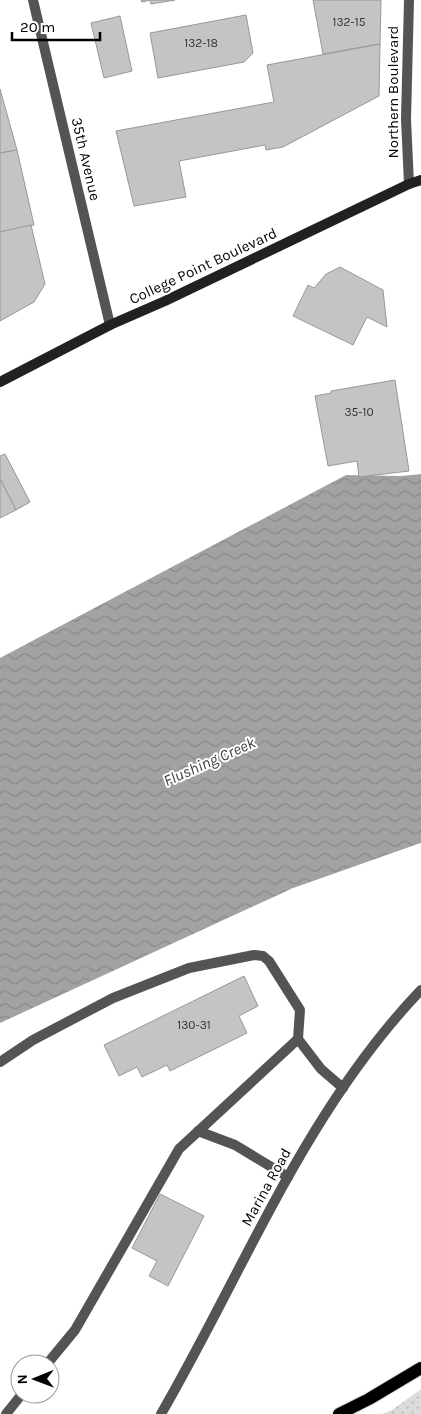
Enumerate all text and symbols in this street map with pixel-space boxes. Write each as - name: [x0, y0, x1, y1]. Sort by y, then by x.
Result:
- scale bar: [12, 10, 100, 42]
- house number: 132-15: [333, 15, 366, 29]
- text: 20 m: [20, 18, 55, 36]
- street label: Northern Boulevard: [384, 26, 402, 158]
- house number: 132-18: [184, 36, 218, 50]
- street label: 35th Avenue: [68, 116, 104, 202]
- street label: College Point Boulevard: [126, 224, 280, 308]
- house number: 35-10: [344, 405, 374, 419]
- water label: Flushing Creek: [160, 732, 259, 790]
- house number: 130-31: [177, 1018, 211, 1032]
- street label: Marina Road: [237, 1145, 295, 1229]
- north arrow: [10, 1354, 60, 1404]
- text: N: [14, 1374, 31, 1384]

